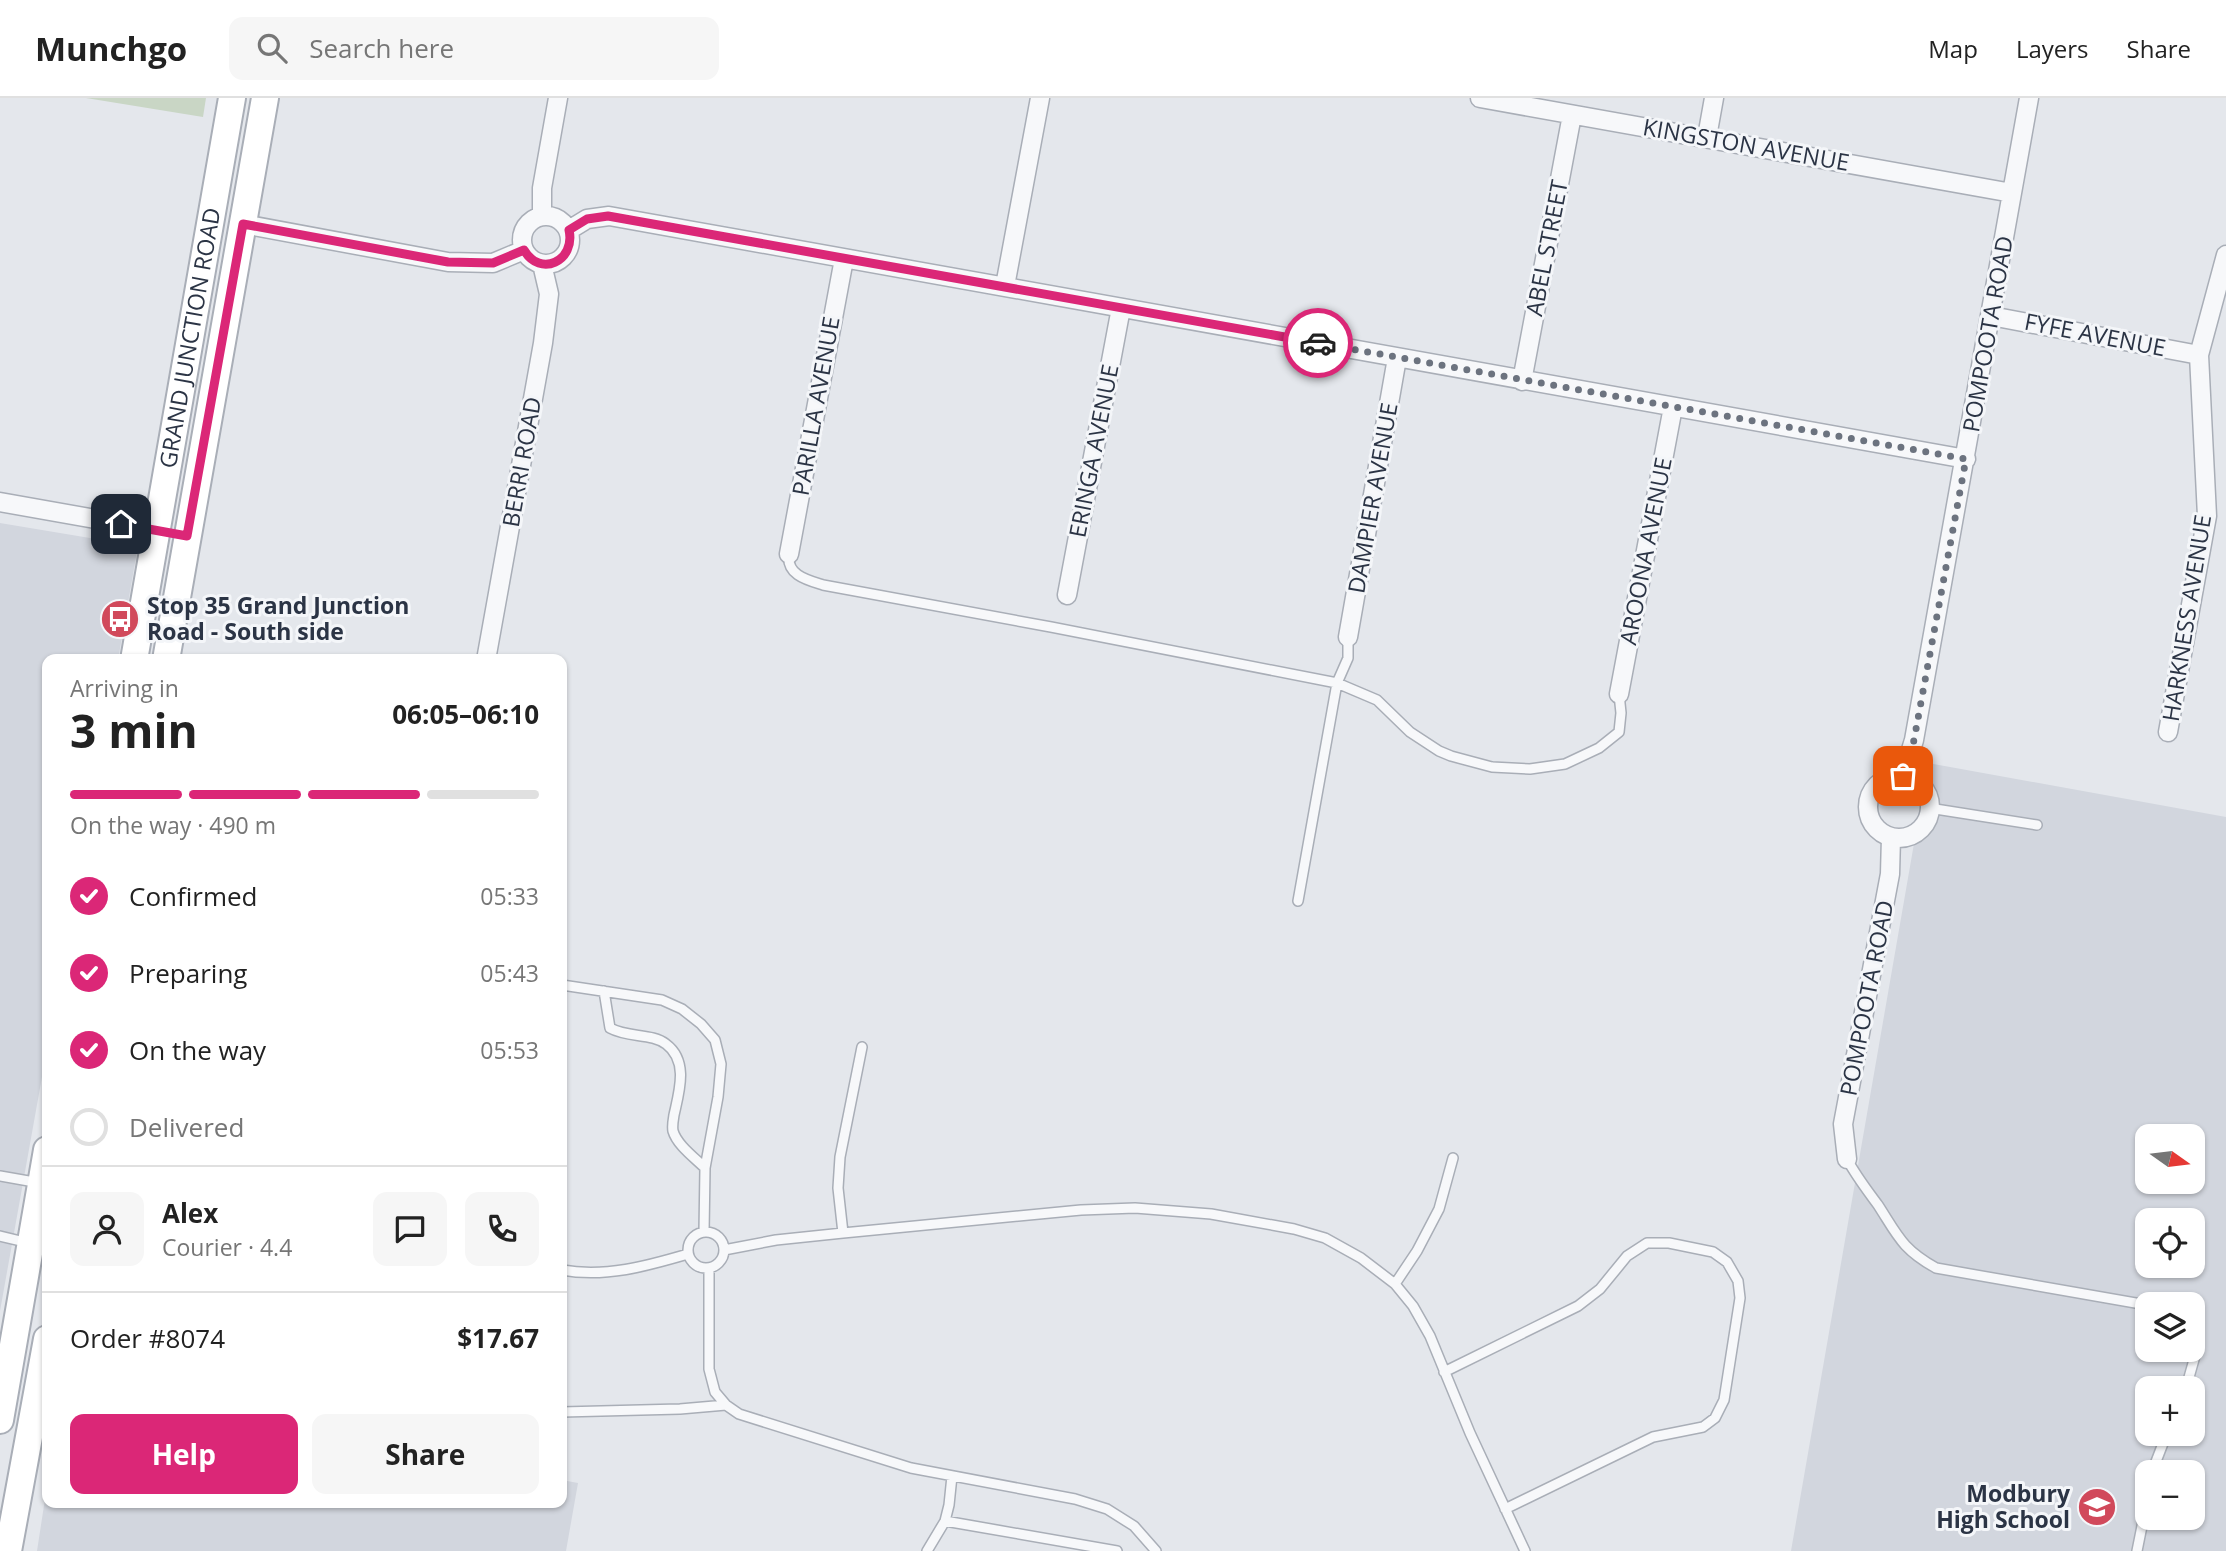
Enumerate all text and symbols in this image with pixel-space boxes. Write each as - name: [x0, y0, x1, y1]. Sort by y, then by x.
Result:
- search box: [229, 17, 719, 80]
- text: Munchgo: [35, 26, 187, 71]
- icon: search: [253, 29, 291, 67]
- text: Search here: [309, 30, 454, 66]
- text: Map: [1928, 32, 1978, 65]
- text: Layers: [2016, 32, 2089, 65]
- text: Share: [2127, 32, 2191, 65]
- street label: KINGSTON AVENUE: [1641, 110, 1852, 178]
- street label: ABEL STREET: [1517, 177, 1575, 319]
- street label: GRAND JUNCTION ROAD: [151, 205, 228, 470]
- street label: POMPOOTA ROAD: [1954, 233, 2020, 434]
- street label: FYFE AVENUE: [2022, 305, 2169, 363]
- courier: [1283, 308, 1353, 378]
- street label: PARILLA AVENUE: [784, 314, 847, 498]
- icon: car: [1299, 324, 1337, 362]
- street label: ERINGA AVENUE: [1061, 361, 1126, 540]
- street label: BERRI ROAD: [494, 394, 548, 529]
- street label: DAMPIER AVENUE: [1339, 400, 1405, 596]
- street label: AROONA AVENUE: [1611, 454, 1679, 647]
- pin: [91, 494, 151, 554]
- icon: home: [102, 505, 140, 543]
- street label: HARKNESS AVENUE: [2154, 512, 2218, 724]
- place label: Stop 35 Grand Junction Road - South side: [147, 589, 409, 647]
- bus stop icon: Stop 35 Grand Junction Road - South side: [99, 598, 141, 640]
- text: Arriving in: [70, 672, 179, 704]
- text: 06:05–06:10: [392, 696, 539, 732]
- text: 3 min: [70, 699, 198, 761]
- pin: [1873, 746, 1933, 806]
- icon: bag: [1884, 757, 1922, 795]
- text: On the way · 490 m: [70, 809, 276, 841]
- icon: check: [70, 877, 108, 915]
- text: Confirmed: [129, 878, 257, 914]
- text: 05:33: [480, 880, 539, 912]
- street label: POMPOOTA ROAD: [1831, 897, 1901, 1098]
- icon: check: [70, 954, 108, 992]
- text: Preparing: [129, 955, 247, 991]
- text: 05:43: [480, 957, 539, 989]
- icon: check: [70, 1031, 108, 1069]
- text: On the way: [129, 1032, 266, 1068]
- text: 05:53: [480, 1034, 539, 1066]
- text: Delivered: [129, 1109, 244, 1145]
- north arrow: [2135, 1124, 2205, 1194]
- map controls: [2135, 1124, 2205, 1530]
- button: person: [70, 1192, 144, 1266]
- button: chat: [373, 1192, 447, 1266]
- button: phone: [465, 1192, 539, 1266]
- text: Alex: [162, 1195, 218, 1231]
- button: locate: [2135, 1208, 2205, 1278]
- text: Courier · 4.4: [162, 1231, 292, 1263]
- button: layers: [2135, 1292, 2205, 1362]
- text: Order #8074: [70, 1320, 225, 1356]
- text: $17.67: [457, 1320, 539, 1356]
- button: +: [2135, 1376, 2205, 1446]
- button: Help: [70, 1414, 298, 1494]
- button: Share: [312, 1414, 539, 1494]
- button: −: [2135, 1460, 2205, 1530]
- place label: Modbury High School: [1936, 1477, 2071, 1535]
- school or university icon: Modbury High School: [2076, 1486, 2118, 1528]

